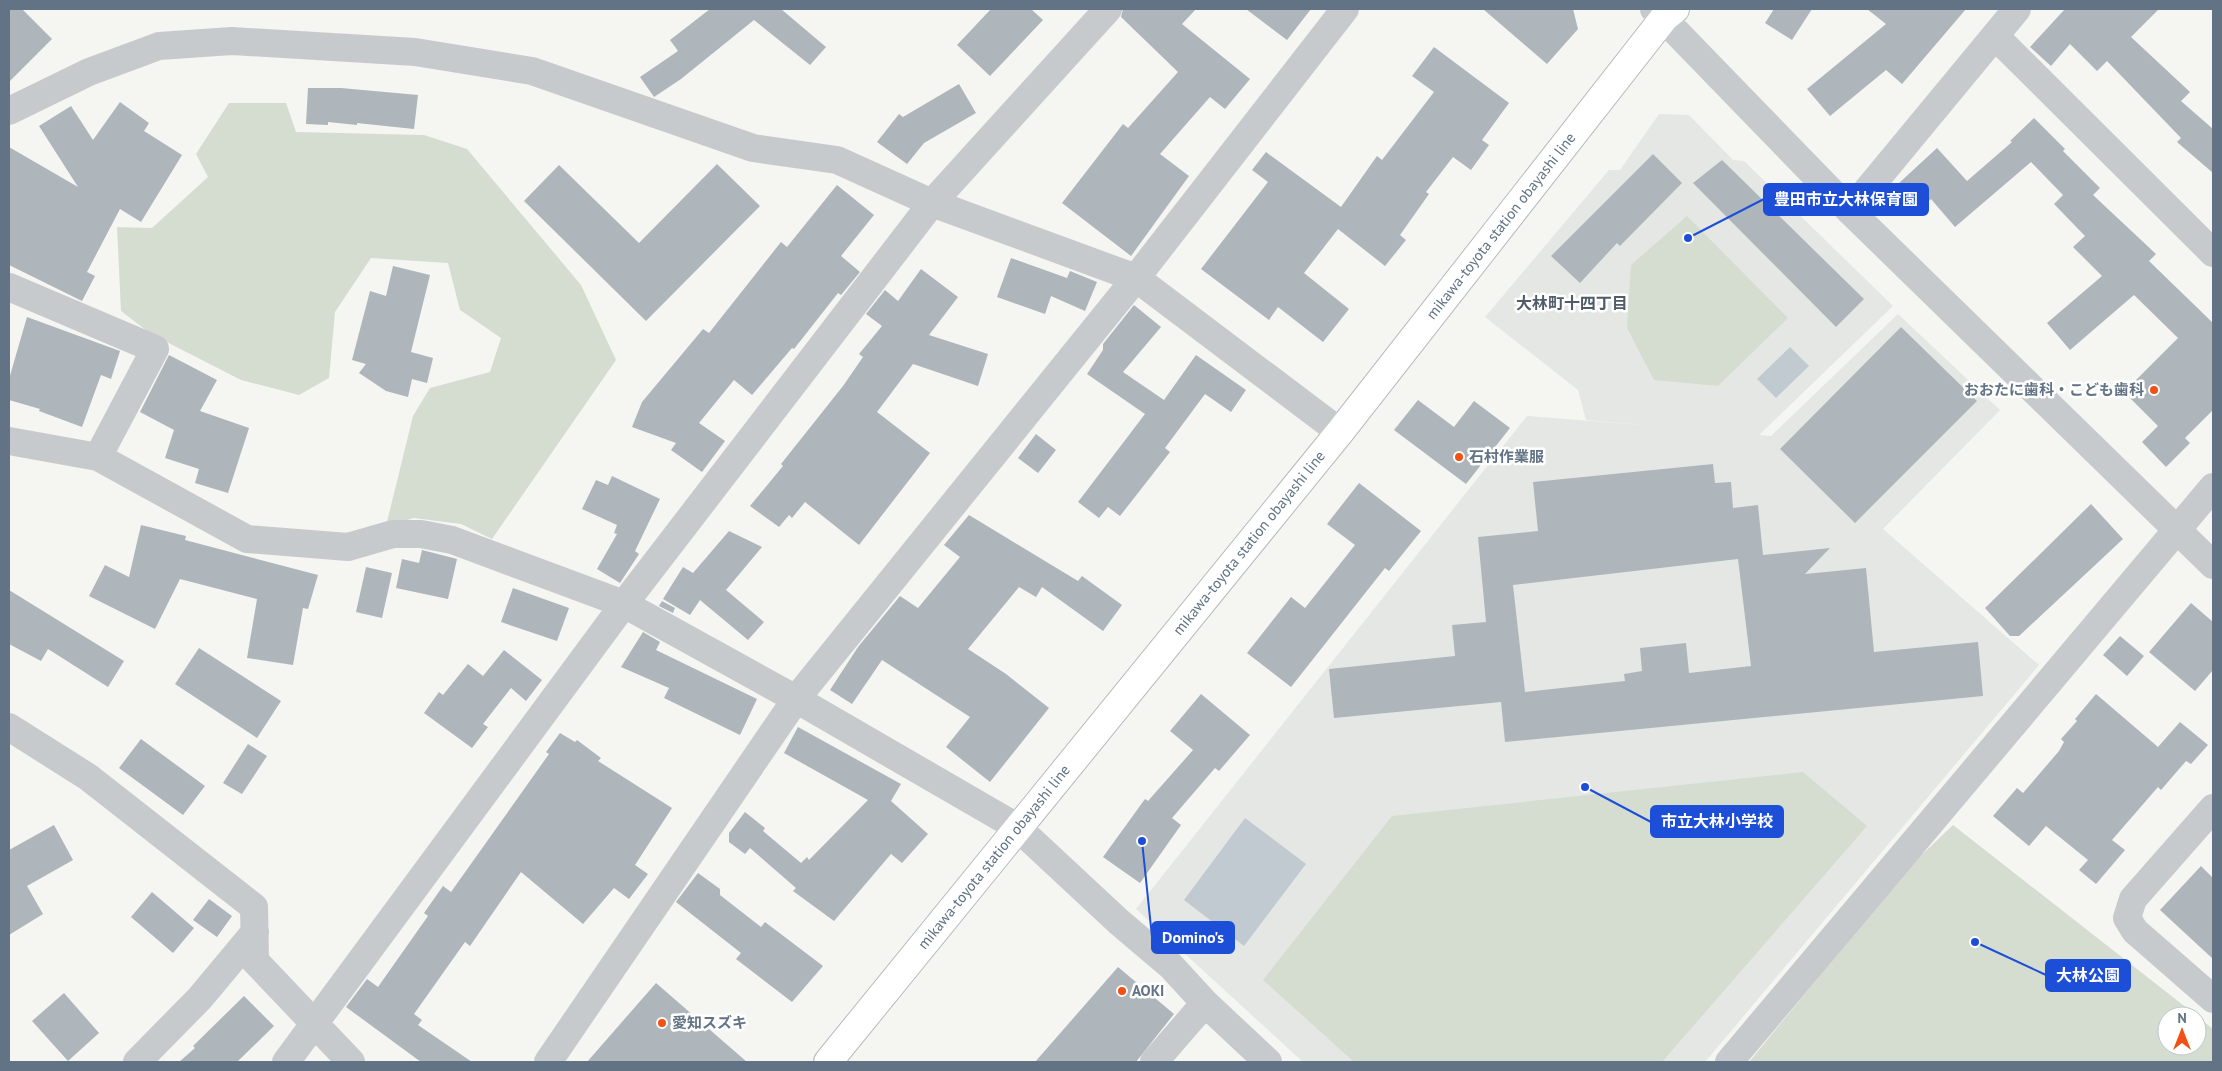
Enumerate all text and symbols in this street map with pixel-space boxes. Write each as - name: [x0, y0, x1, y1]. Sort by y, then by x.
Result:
- street label: mikawa-toyota station obayashi line: [1422, 128, 1579, 323]
- callout: 豊田市立大林保育園: [1764, 184, 1928, 215]
- text: 豊田市立大林保育園: [1774, 189, 1918, 209]
- district label: 大林町十四丁目: [1516, 293, 1628, 313]
- place label: おおたに歯科・こども歯科: [1964, 380, 2144, 399]
- marker: おおたに歯科・こども歯科: [2148, 384, 2160, 396]
- street label: mikawa-toyota station obayashi line: [1168, 447, 1329, 639]
- place label: 石村作業服: [1469, 447, 1544, 466]
- marker: 石村作業服: [1453, 451, 1465, 463]
- street label: mikawa-toyota station obayashi line: [913, 761, 1074, 953]
- callout: 市立大林小学校: [1651, 806, 1783, 837]
- text: 市立大林小学校: [1661, 811, 1773, 831]
- callout: Domino's: [1152, 922, 1234, 953]
- text: Domino's: [1162, 927, 1224, 947]
- callout: 大林公園: [2046, 960, 2130, 991]
- text: 大林公園: [2056, 965, 2120, 985]
- place label: AOKI: [1132, 981, 1164, 1000]
- marker: AOKI: [1116, 985, 1128, 997]
- north arrow: [2157, 1006, 2207, 1056]
- text: N: [2177, 1009, 2187, 1027]
- place label: 愛知スズキ: [672, 1013, 747, 1032]
- marker: 愛知スズキ: [656, 1017, 668, 1029]

